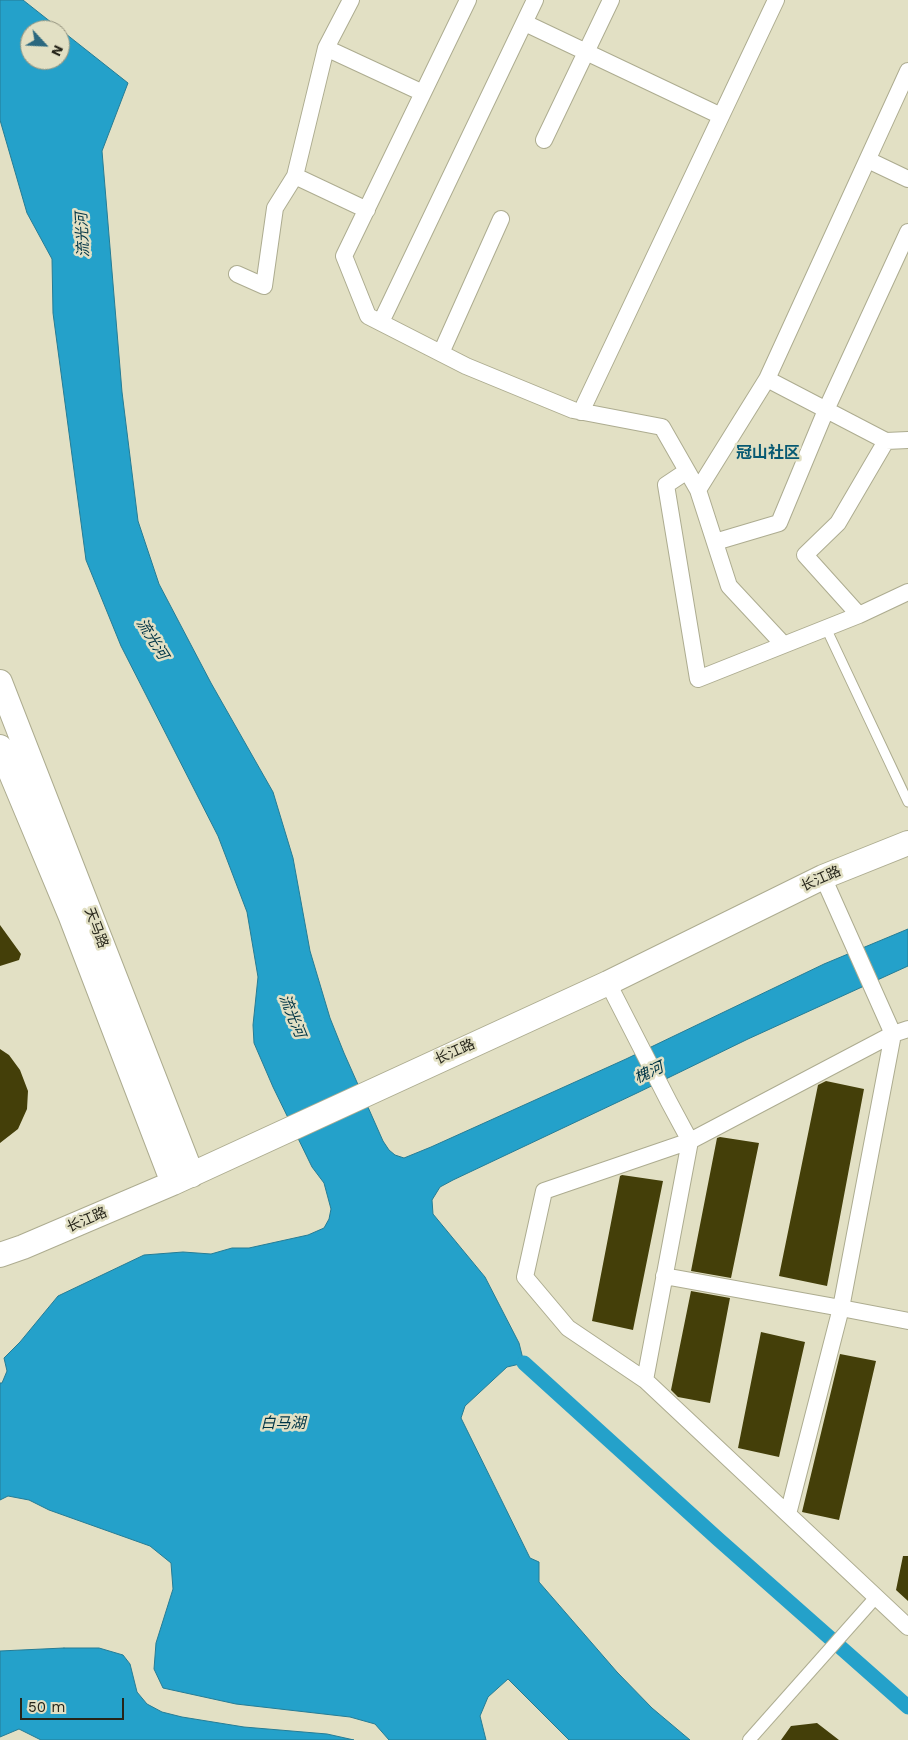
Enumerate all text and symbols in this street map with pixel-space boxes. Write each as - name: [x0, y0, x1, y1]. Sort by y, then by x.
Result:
- north arrow: [20, 20, 70, 70]
- text: N: [48, 43, 67, 59]
- water label: 流光河: [73, 212, 93, 258]
- district label: 冠山社区: [736, 443, 800, 463]
- water label: 流光河: [132, 615, 172, 663]
- street label: 长江路: [798, 863, 844, 895]
- street label: 天马路: [81, 905, 111, 951]
- water label: 流光河: [275, 992, 309, 1040]
- street label: 长江路: [432, 1036, 478, 1068]
- water label: 槐河: [632, 1059, 666, 1087]
- street label: 长江路: [64, 1204, 110, 1236]
- water label: 白马湖: [261, 1415, 305, 1433]
- scale bar: [22, 1688, 126, 1720]
- text: 50 m: [28, 1698, 65, 1716]

